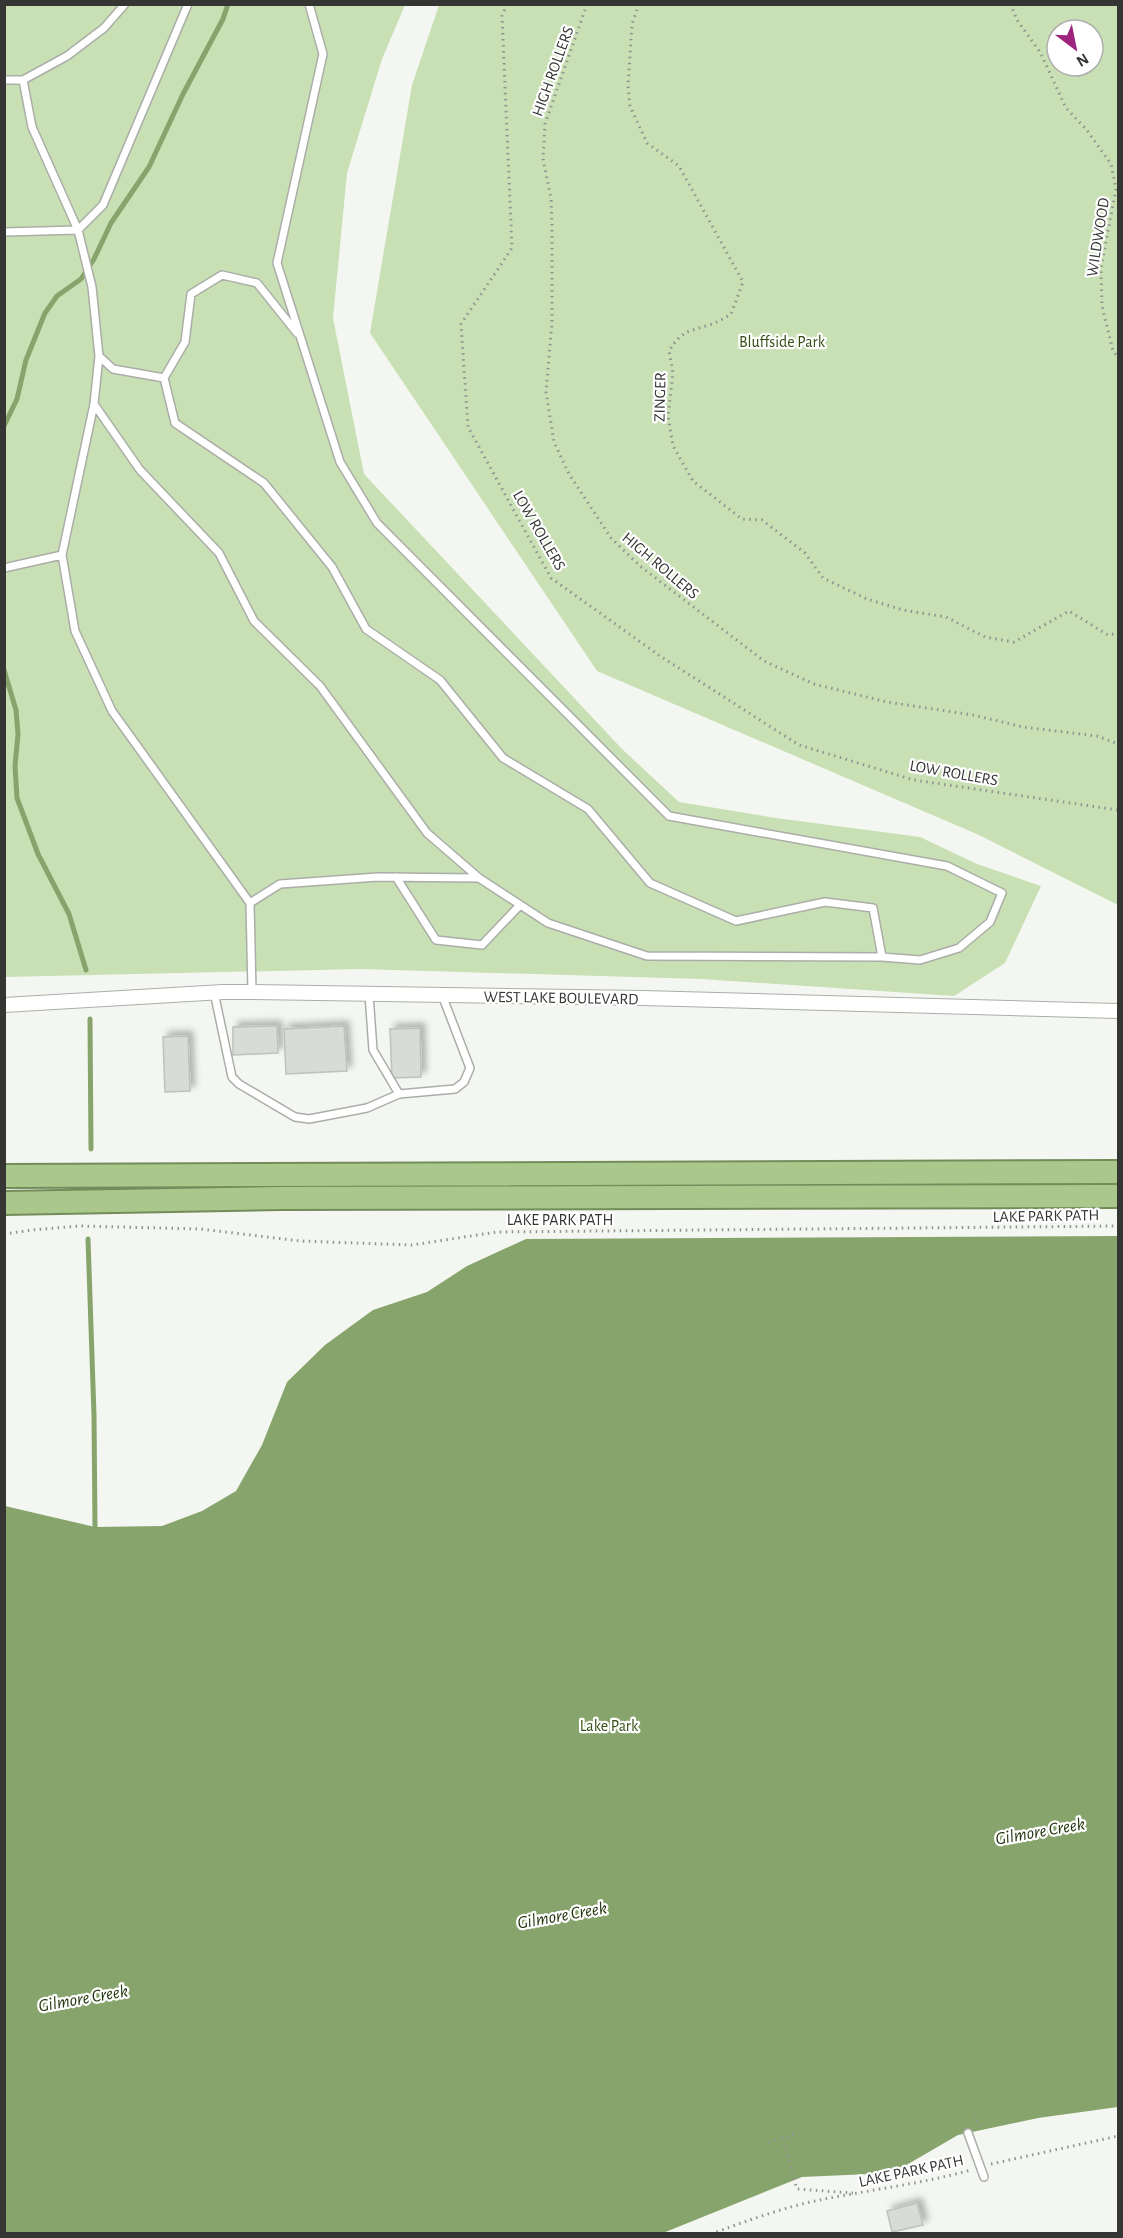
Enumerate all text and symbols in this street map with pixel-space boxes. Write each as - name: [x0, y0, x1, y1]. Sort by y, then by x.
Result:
- north arrow: [1045, 18, 1105, 78]
- street label: HIGH ROLLERS: [529, 24, 577, 118]
- text: N: [1073, 50, 1091, 70]
- street label: WILDWOOD: [1084, 196, 1112, 278]
- park label: Bluffside Park: [739, 334, 826, 350]
- street label: ZINGER: [652, 372, 668, 422]
- street label: LOW ROLLERS: [510, 488, 568, 573]
- street label: HIGH ROLLERS: [619, 529, 702, 602]
- street label: LOW ROLLERS: [908, 757, 999, 789]
- street label: WEST LAKE BOULEVARD: [483, 989, 639, 1007]
- street label: LAKE PARK PATH: [993, 1207, 1100, 1225]
- street label: LAKE PARK PATH: [507, 1212, 613, 1228]
- park label: Lake Park: [580, 1718, 639, 1734]
- water label: Gilmore Creek: [994, 1815, 1086, 1849]
- water label: Gilmore Creek: [516, 1899, 608, 1933]
- water label: Gilmore Creek: [37, 1982, 129, 2016]
- street label: LAKE PARK PATH: [857, 2152, 965, 2190]

